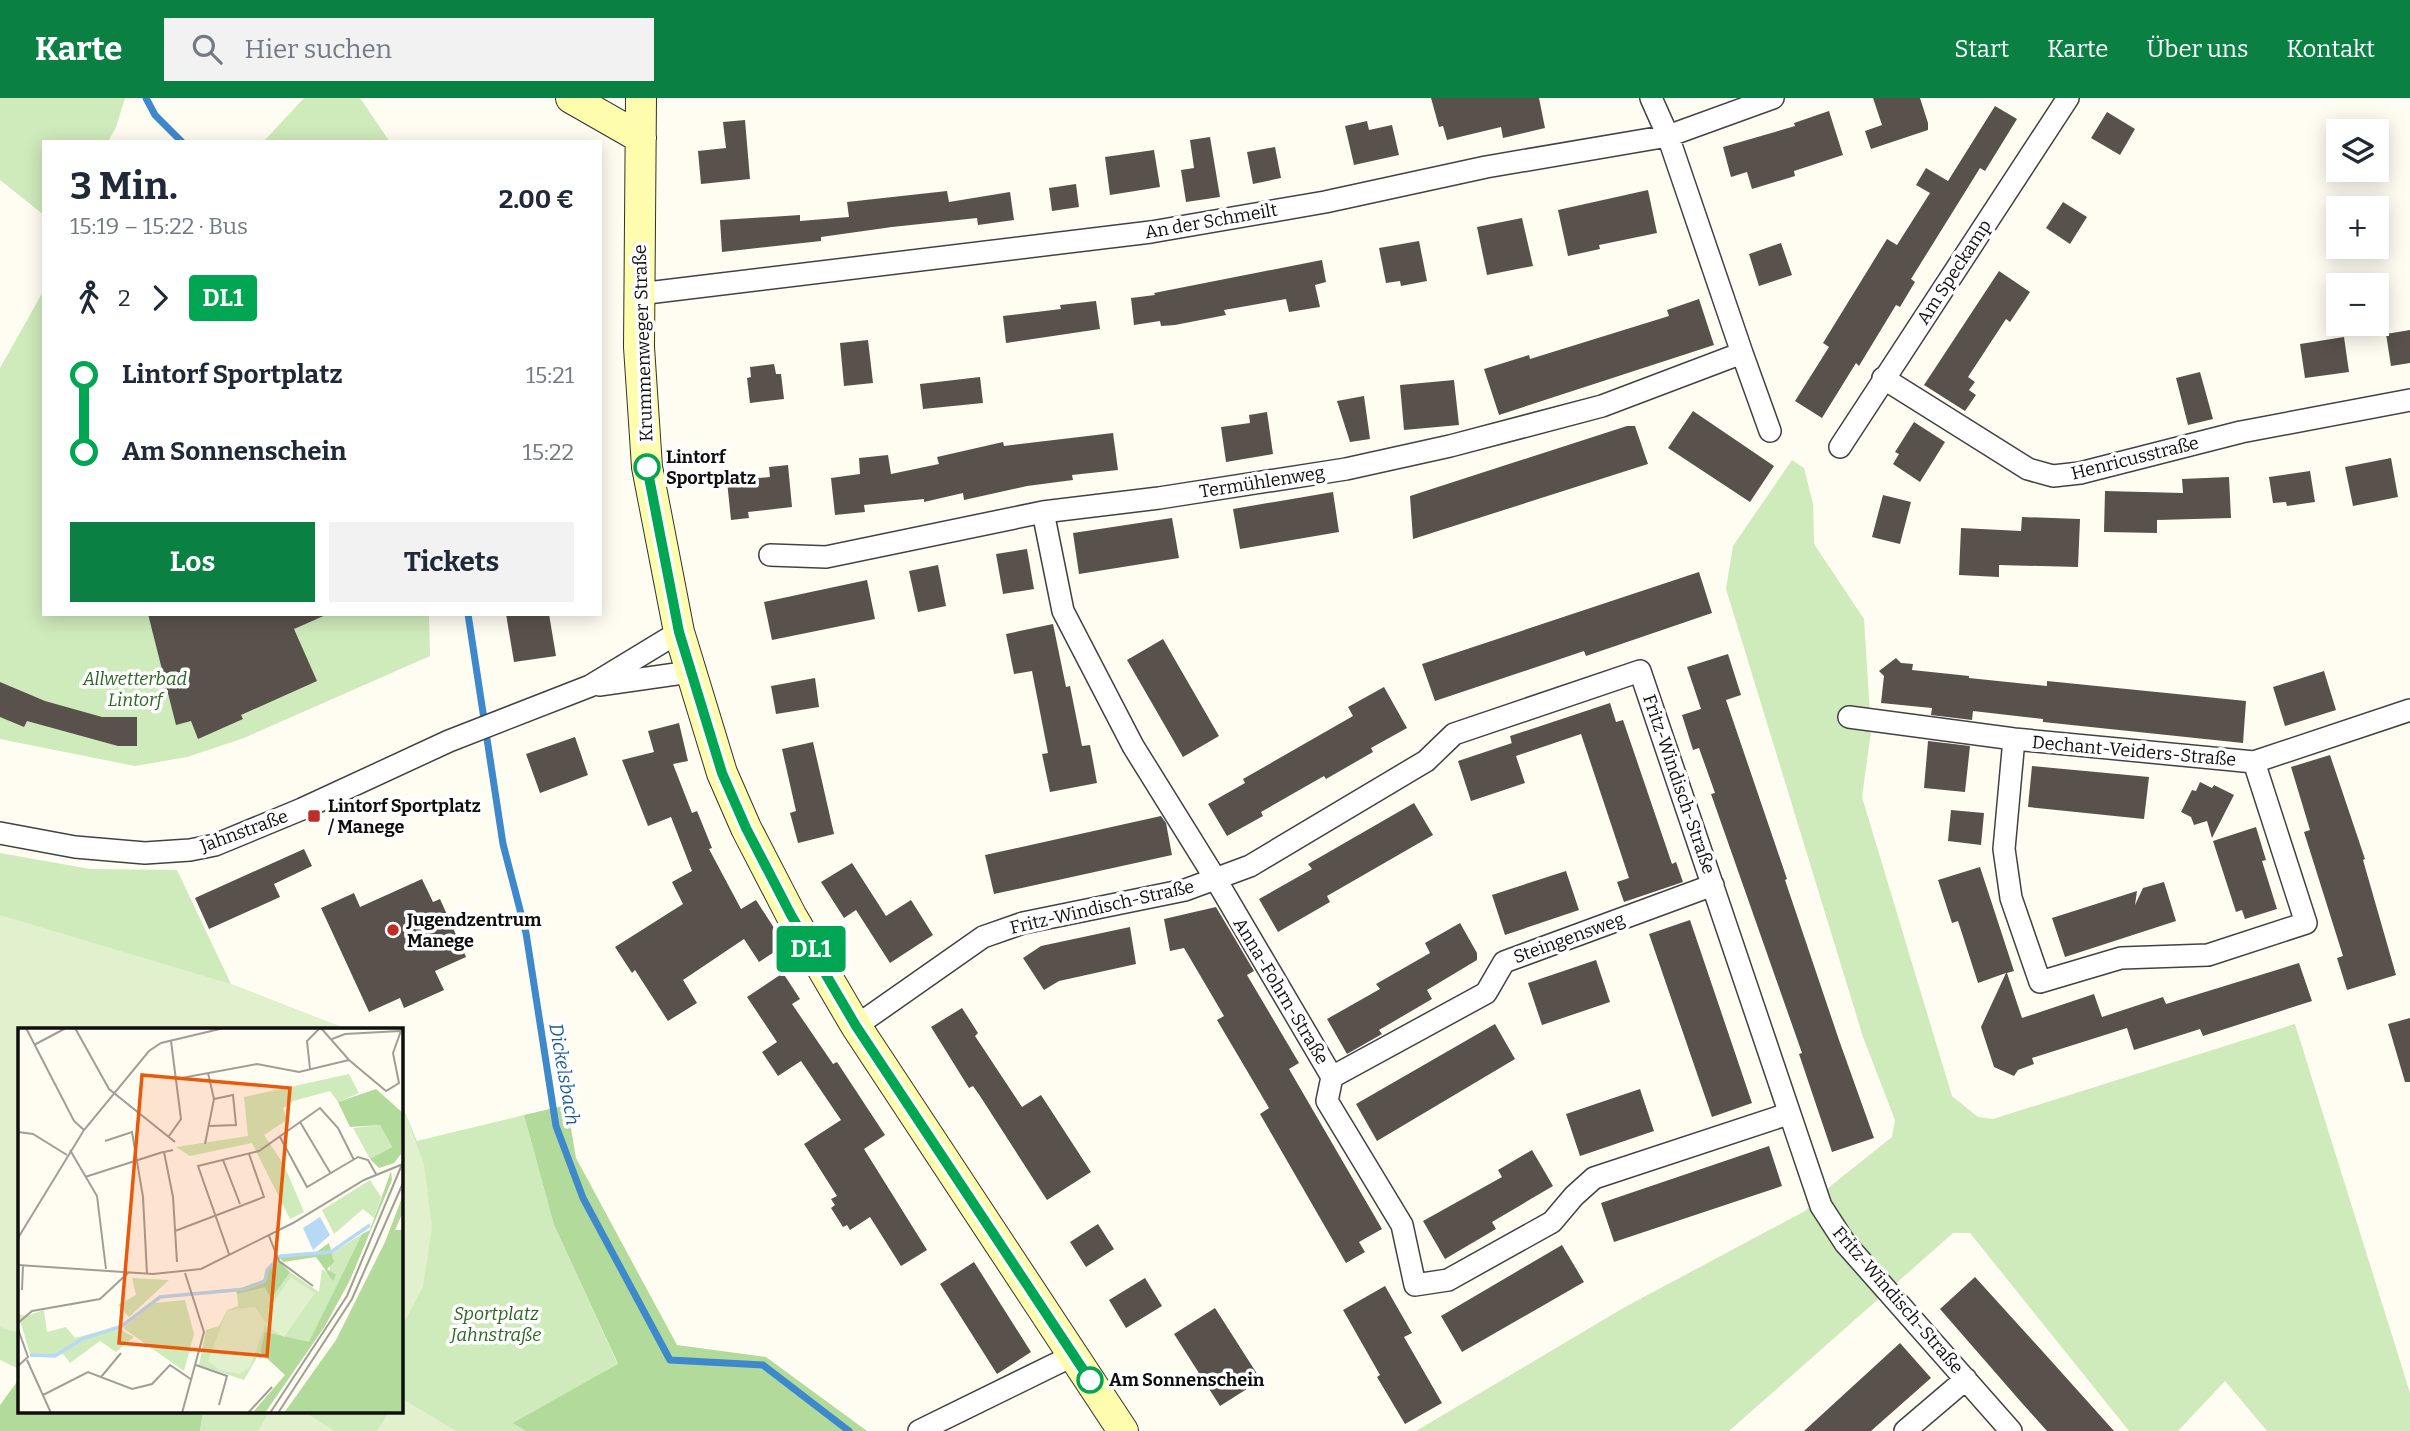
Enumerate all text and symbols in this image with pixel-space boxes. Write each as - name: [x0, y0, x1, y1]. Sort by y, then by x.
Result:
- search box: [164, 18, 654, 81]
- text: Karte: [35, 29, 122, 69]
- icon: search: [188, 30, 226, 68]
- text: Hier suchen: [244, 34, 392, 65]
- text: Start: [1954, 35, 2009, 63]
- text: Karte: [2047, 35, 2109, 63]
- text: Über uns: [2147, 35, 2249, 63]
- text: Kontakt: [2287, 35, 2375, 63]
- map controls: [2326, 119, 2389, 336]
- button: layers: [2326, 119, 2389, 182]
- text: 3 Min.: [70, 163, 178, 209]
- text: 2.00 €: [499, 184, 574, 215]
- button: +: [2326, 196, 2389, 259]
- street label: An der Schmeilt: [1143, 198, 1279, 243]
- text: 15:19 – 15:22 · Bus: [70, 212, 248, 240]
- street label: Am Speckamp: [1912, 216, 1996, 328]
- street label: Krummenweger Straße: [629, 244, 657, 442]
- button: −: [2326, 273, 2389, 336]
- icon: walk: [70, 279, 108, 317]
- icon: forward: [141, 279, 179, 317]
- text: 2: [118, 284, 131, 312]
- text: DL1: [203, 284, 243, 312]
- text: Lintorf Sportplatz: [122, 359, 343, 390]
- text: 15:21: [526, 361, 574, 389]
- street label: Henricusstraße: [2069, 432, 2201, 484]
- text: Am Sonnenschein: [122, 436, 347, 467]
- text: 15:22: [523, 438, 574, 466]
- place label: Lintorf Sportplatz: [666, 446, 756, 489]
- marker: Lintorf Sportplatz: [634, 454, 660, 480]
- street label: Termühlenweg: [1198, 461, 1326, 503]
- button: Los: [70, 522, 315, 602]
- button: Tickets: [329, 522, 574, 602]
- park label: Allwetterbad Lintorf: [82, 668, 187, 711]
- street label: Fritz-Windisch-Straße: [1638, 691, 1720, 877]
- street label: Dechant-Veiders-Straße: [2031, 731, 2237, 771]
- place label: Lintorf Sportplatz / Manege: [327, 795, 481, 838]
- street label: Jahnstraße: [196, 805, 291, 857]
- marker: Lintorf Sportplatz / Manege: [306, 808, 322, 824]
- street label: Fritz-Windisch-Straße: [1008, 875, 1196, 939]
- street label: Steingensweg: [1510, 908, 1628, 968]
- place label: Jugendzentrum Manege: [406, 909, 541, 952]
- street label: Anna-Fohrn-Straße: [1229, 914, 1333, 1068]
- marker: Jugendzentrum Manege: [385, 922, 401, 938]
- line badge: DL1: [771, 926, 851, 972]
- text: DL1: [791, 935, 831, 963]
- water label: Dickelsbach: [544, 1021, 585, 1127]
- inset map: [18, 1028, 402, 1414]
- street label: Fritz-Windisch-Straße: [1828, 1222, 1968, 1378]
- park label: Sportplatz Jahnstraße: [449, 1303, 541, 1346]
- marker: Am Sonnenschein: [1077, 1367, 1103, 1393]
- place label: Am Sonnenschein: [1109, 1369, 1265, 1391]

